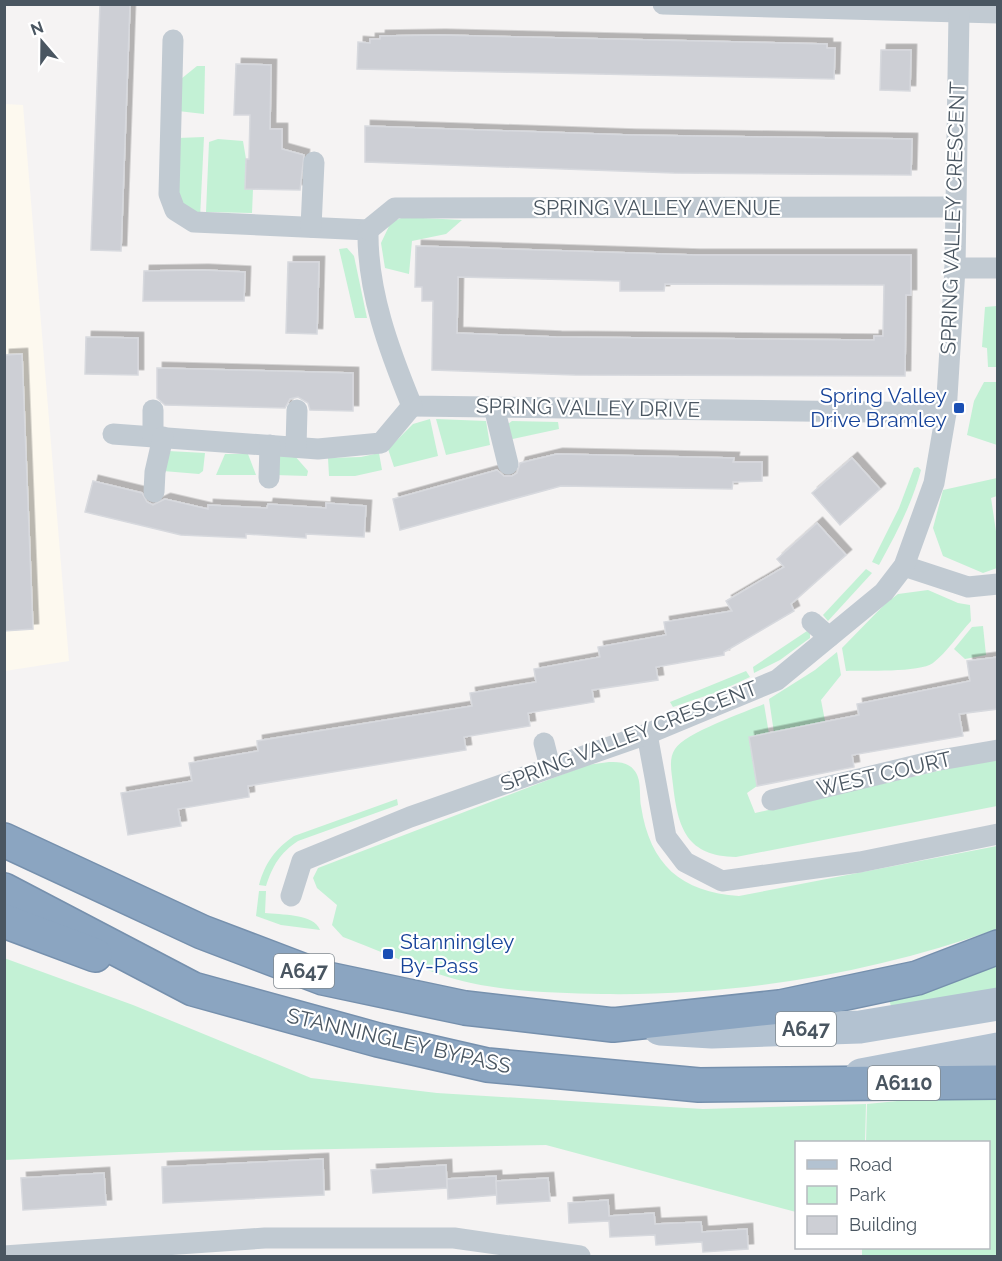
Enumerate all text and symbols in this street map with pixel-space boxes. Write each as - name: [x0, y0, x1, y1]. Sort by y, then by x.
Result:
- north arrow: [12, 12, 72, 72]
- text: N: [28, 17, 46, 39]
- street label: SPRING VALLEY CRESCENT: [935, 81, 970, 355]
- street label: SPRING VALLEY AVENUE: [533, 195, 781, 220]
- place label: Spring Valley Drive Bramley: [810, 383, 947, 432]
- street label: SPRING VALLEY DRIVE: [476, 393, 700, 422]
- marker: Spring Valley Drive Bramley: [952, 401, 966, 415]
- street label: SPRING VALLEY CRESCENT: [497, 675, 761, 796]
- street label: WEST COURT: [814, 746, 954, 801]
- place label: Stanningley By-Pass: [400, 929, 514, 978]
- marker: Stanningley By-Pass: [381, 947, 395, 961]
- road number: A647: [274, 954, 334, 988]
- street label: STANNINGLEY BYPASS: [285, 1003, 514, 1079]
- road number: A647: [776, 1012, 836, 1046]
- road number: A6110: [868, 1066, 940, 1100]
- legend: [795, 1141, 990, 1249]
- text: Road: [849, 1154, 892, 1175]
- text: Park: [849, 1184, 886, 1205]
- text: Building: [849, 1214, 917, 1235]

